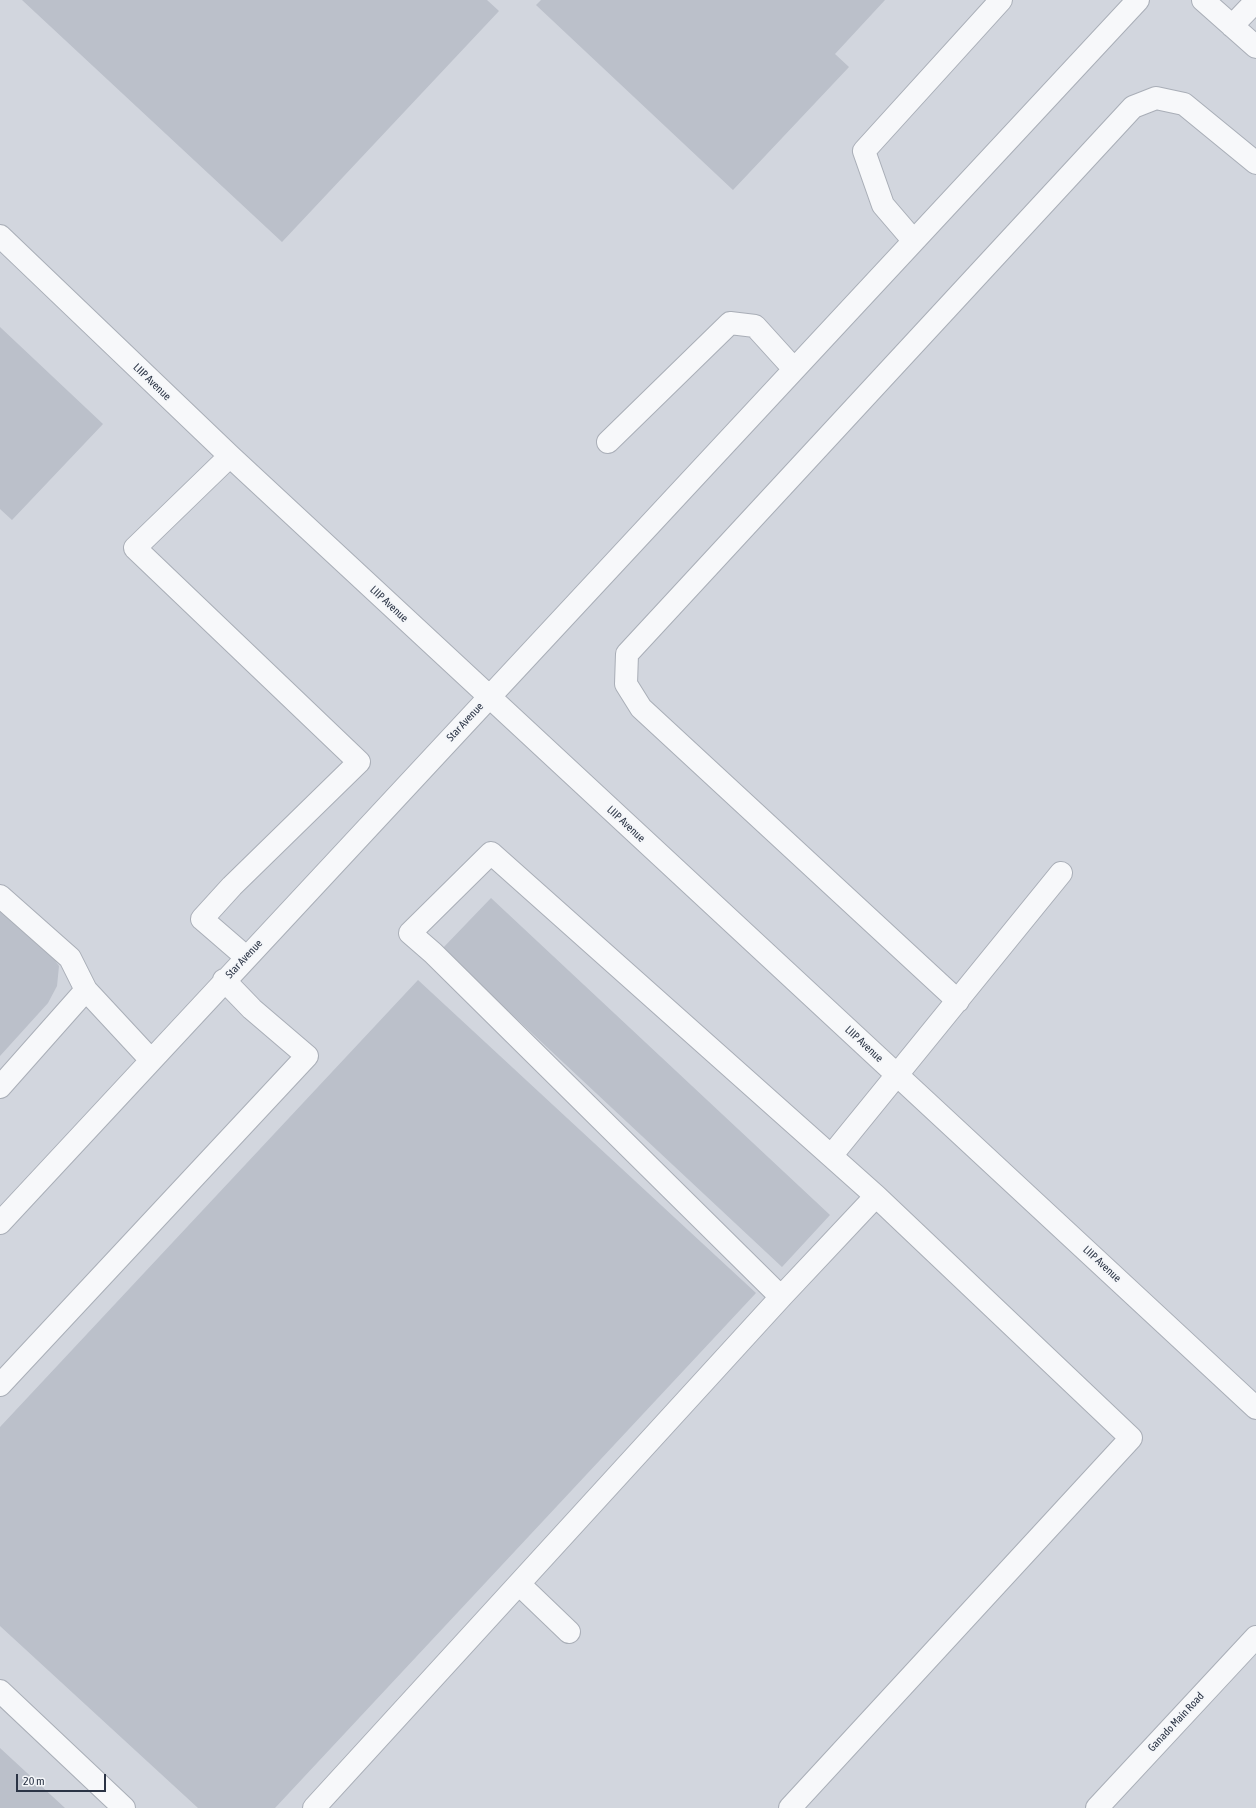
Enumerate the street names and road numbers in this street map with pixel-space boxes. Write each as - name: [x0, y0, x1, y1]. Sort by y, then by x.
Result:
- street label: LIIP Avenue: [130, 361, 174, 403]
- street label: LIIP Avenue: [367, 583, 411, 625]
- street label: Star Avenue: [444, 700, 486, 744]
- street label: LIIP Avenue: [604, 803, 648, 845]
- street label: Star Avenue: [223, 937, 265, 981]
- street label: LIIP Avenue: [842, 1023, 886, 1065]
- street label: LIIP Avenue: [1080, 1243, 1124, 1285]
- street label: Ganado Main Road: [1145, 1690, 1207, 1754]

